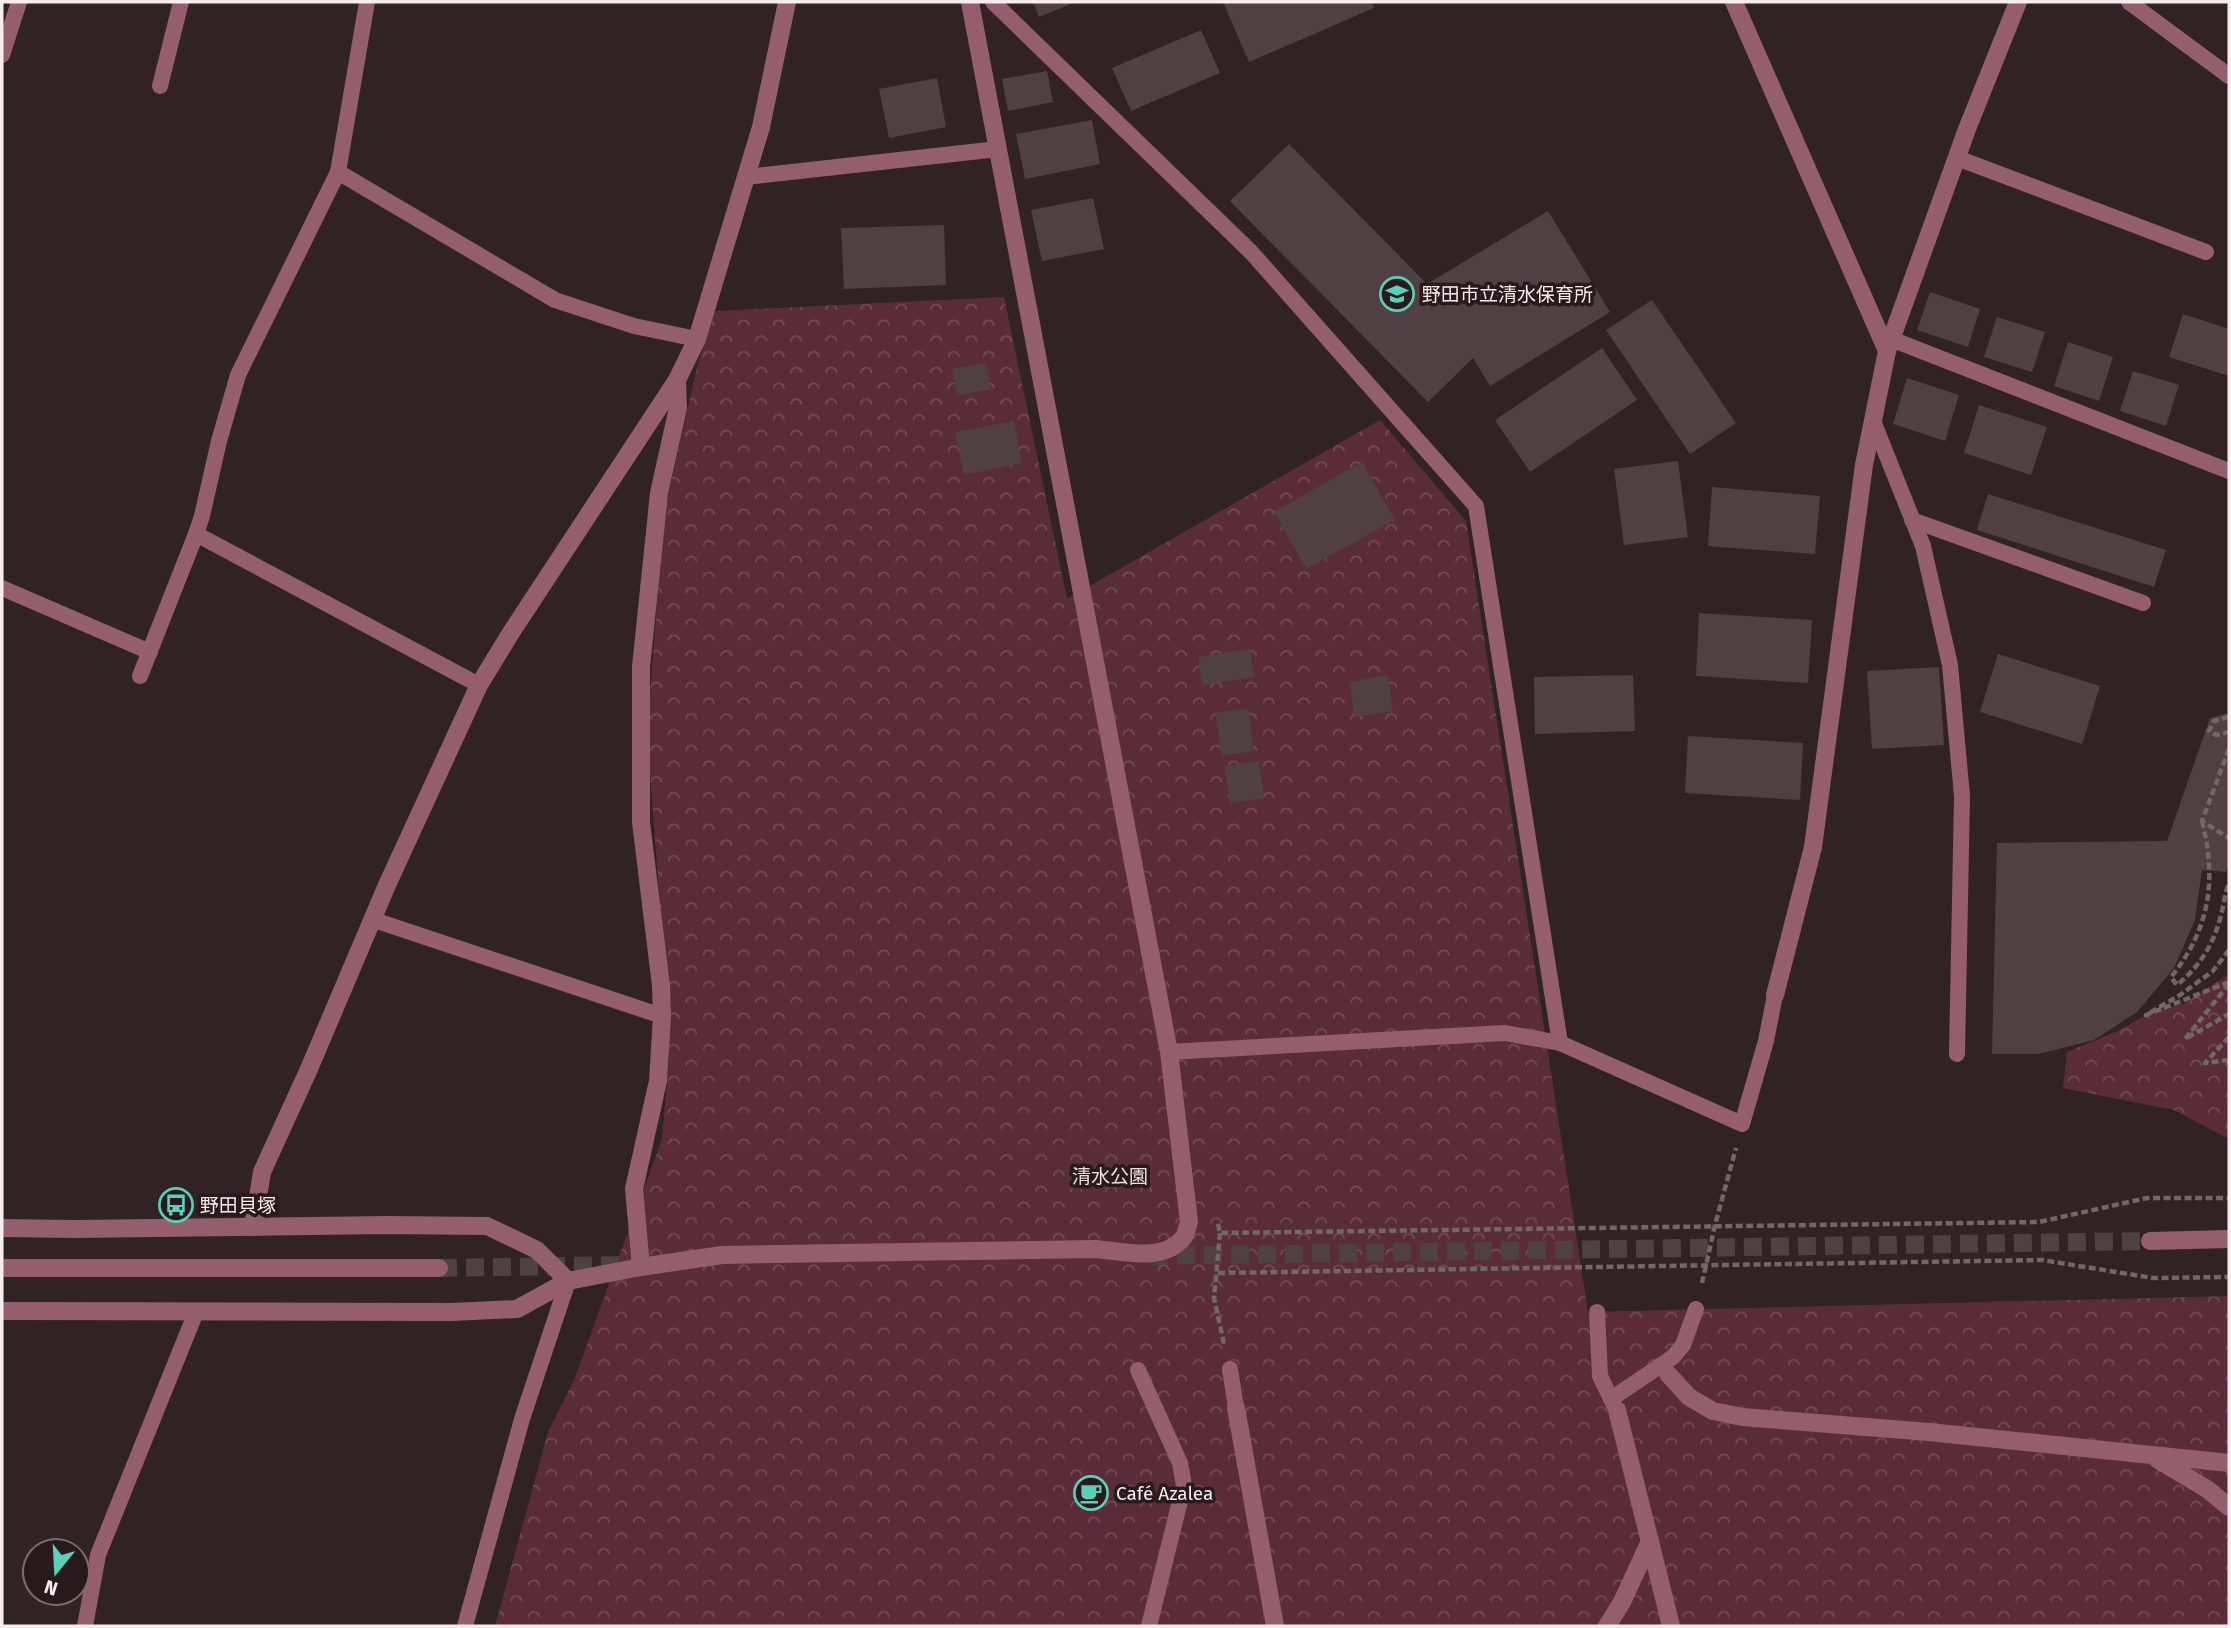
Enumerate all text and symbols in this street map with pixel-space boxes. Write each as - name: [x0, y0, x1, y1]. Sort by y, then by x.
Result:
- school or university icon: 野田市立清水保育所: [1378, 275, 1416, 313]
- place label: 野田市立清水保育所: [1422, 283, 1593, 306]
- park label: 清水公園: [1072, 1165, 1148, 1188]
- bus stop icon: 野田貝塚: [157, 1186, 195, 1224]
- place label: 野田貝塚: [200, 1194, 276, 1217]
- cafe icon: Café Azalea: [1072, 1474, 1110, 1512]
- place label: Café Azalea: [1116, 1482, 1213, 1505]
- north arrow: [21, 1537, 91, 1607]
- text: N: [41, 1575, 60, 1601]

